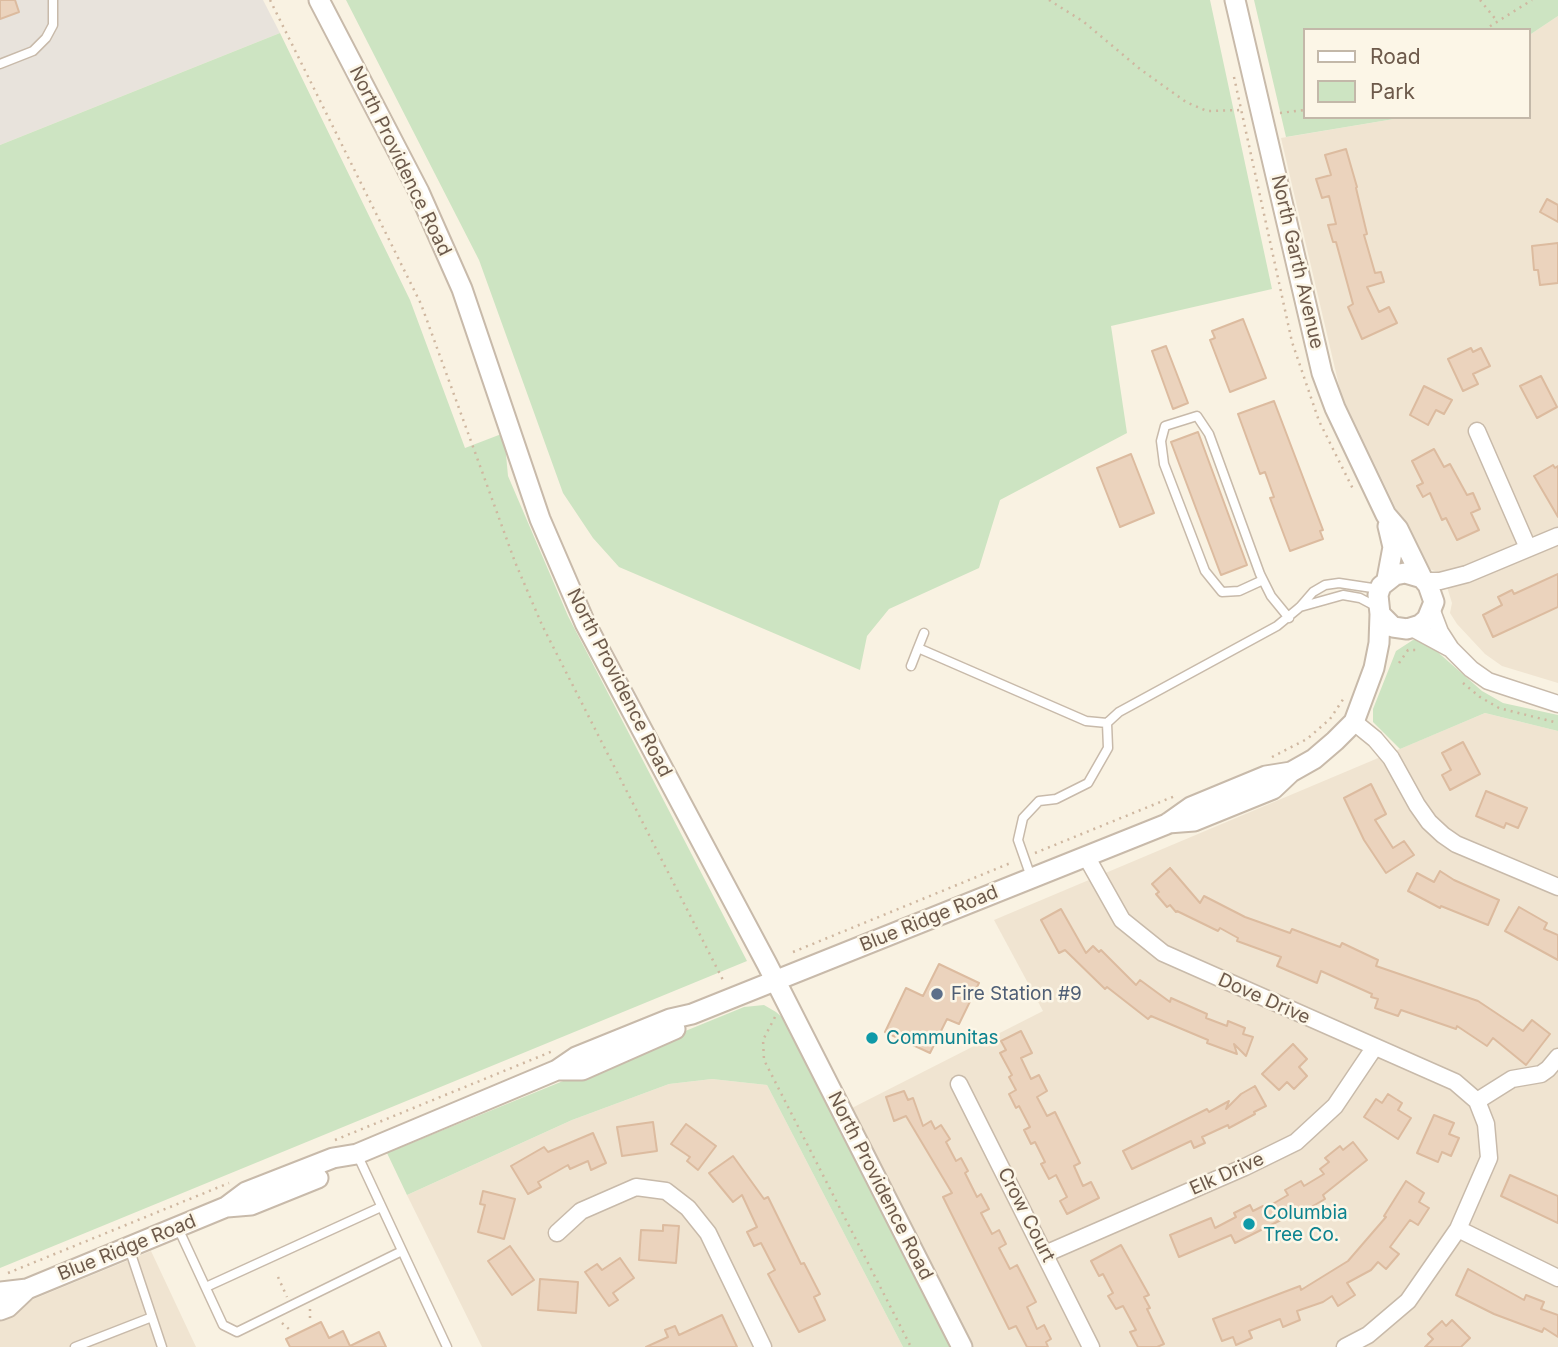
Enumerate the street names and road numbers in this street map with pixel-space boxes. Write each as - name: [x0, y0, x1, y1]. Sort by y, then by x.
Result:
- street label: North Providence Road: [344, 62, 456, 260]
- street label: North Garth Avenue: [1266, 173, 1328, 351]
- street label: North Providence Road: [562, 585, 676, 781]
- street label: Blue Ridge Road: [857, 881, 1001, 957]
- street label: Dove Drive: [1214, 969, 1314, 1029]
- street label: North Providence Road: [823, 1088, 937, 1284]
- street label: Elk Drive: [1186, 1148, 1268, 1200]
- street label: Crow Court: [993, 1164, 1059, 1266]
- street label: Blue Ridge Road: [55, 1210, 199, 1286]

